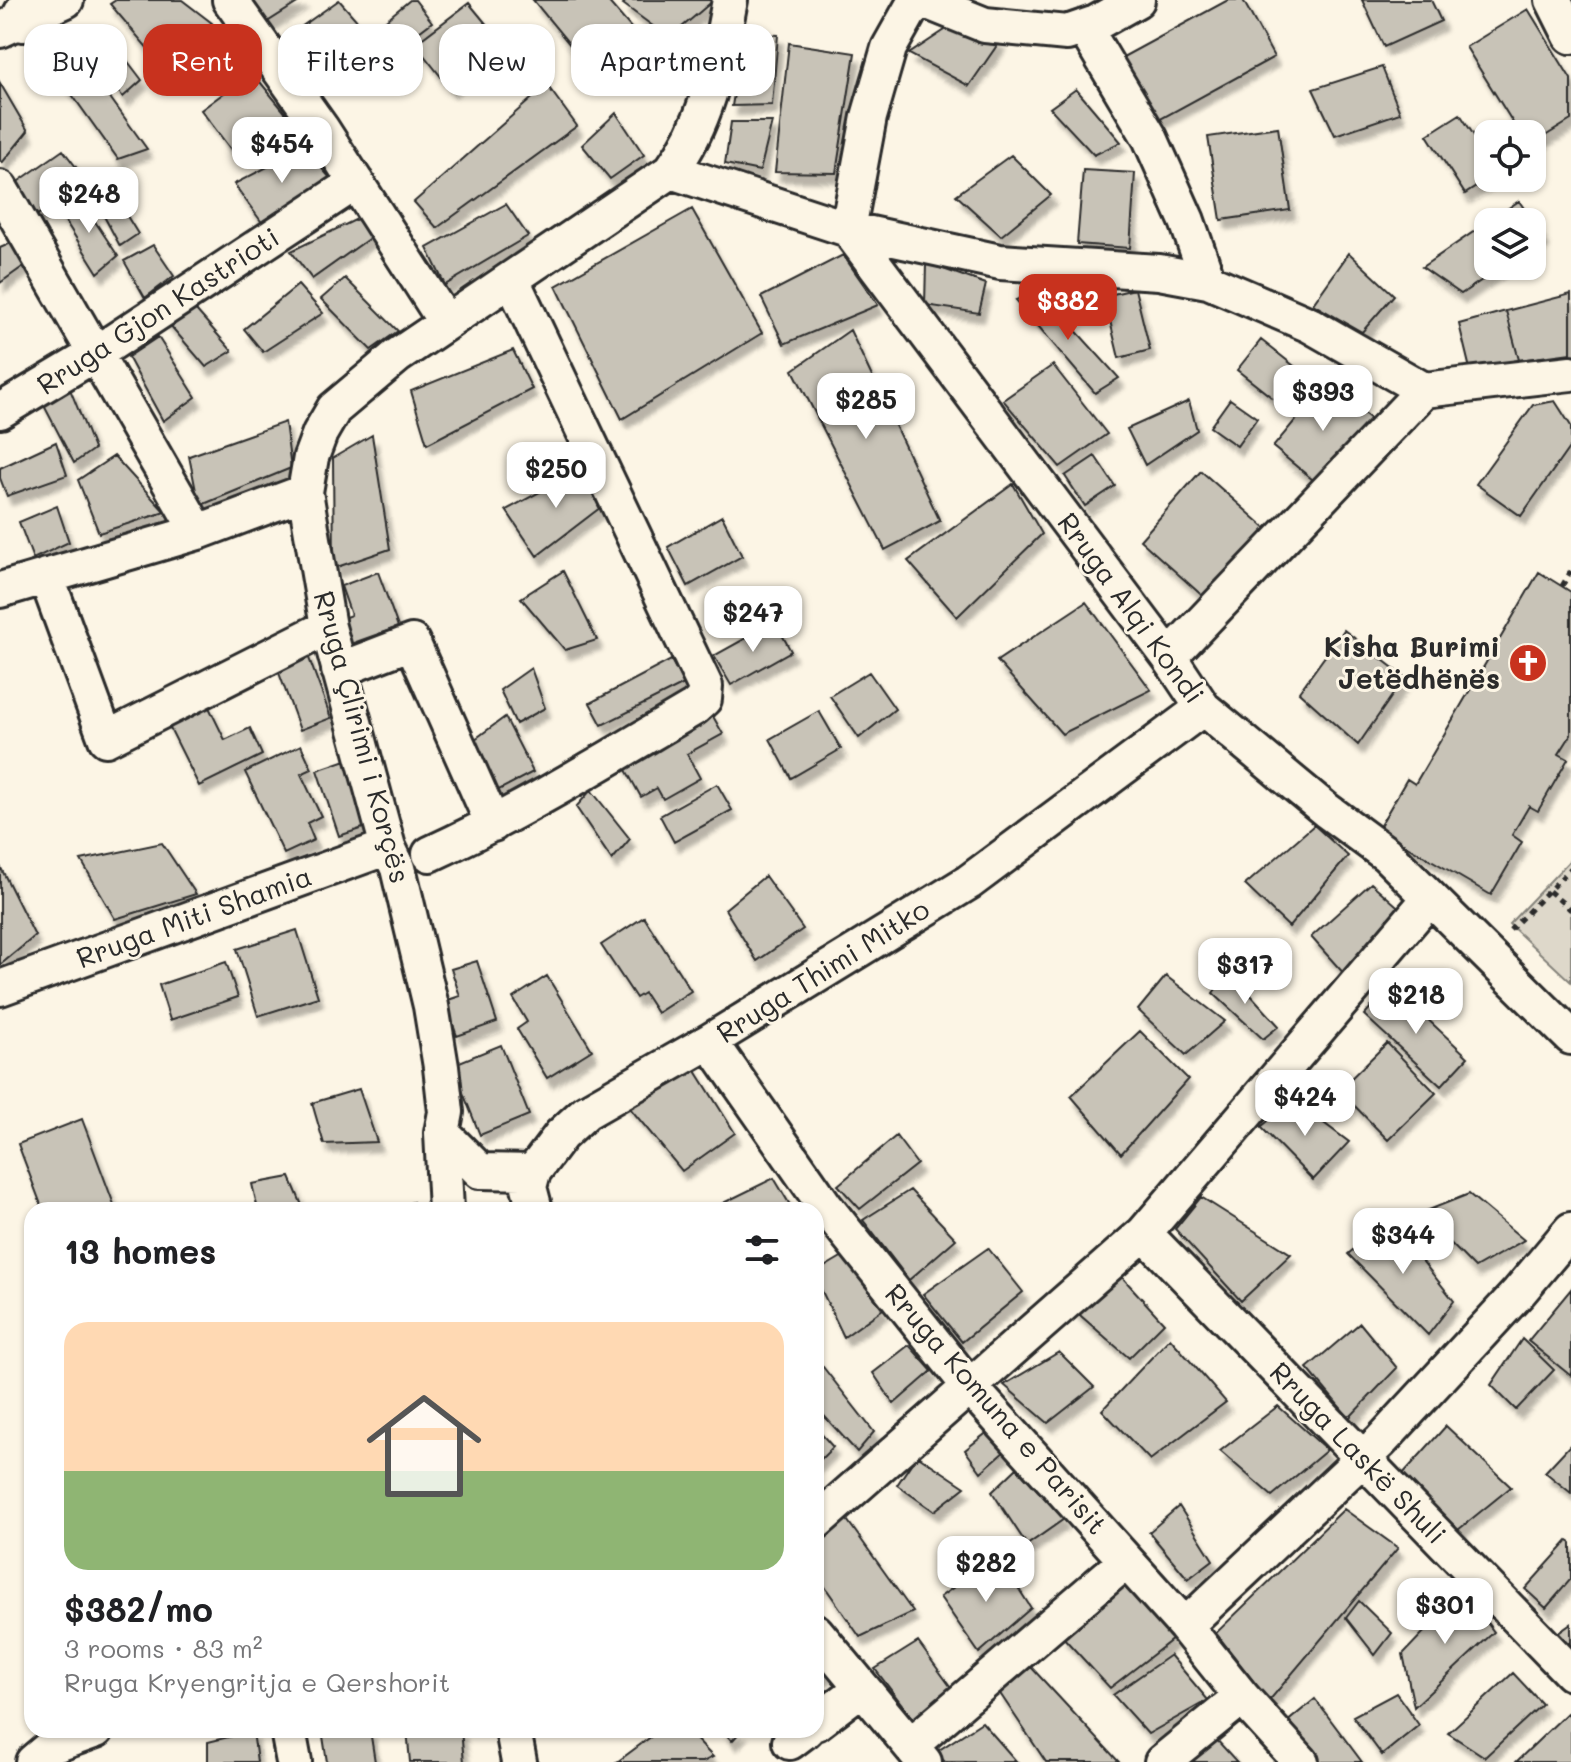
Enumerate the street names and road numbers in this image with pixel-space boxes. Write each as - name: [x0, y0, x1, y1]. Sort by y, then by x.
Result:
- street label: Rruga Gjon Kastrioti: [30, 218, 285, 402]
- street label: Rruga Alqi Kondi: [1050, 505, 1213, 710]
- street label: Rruga Çlirimi i Korçës: [307, 587, 419, 887]
- street label: Rruga Miti Shamia: [71, 857, 316, 975]
- street label: Rruga Thimi Mitko: [709, 890, 936, 1050]
- street label: Rruga Komuna e Parisit: [878, 1275, 1116, 1541]
- street label: Rruga Laskë Shuli: [1263, 1354, 1455, 1551]

